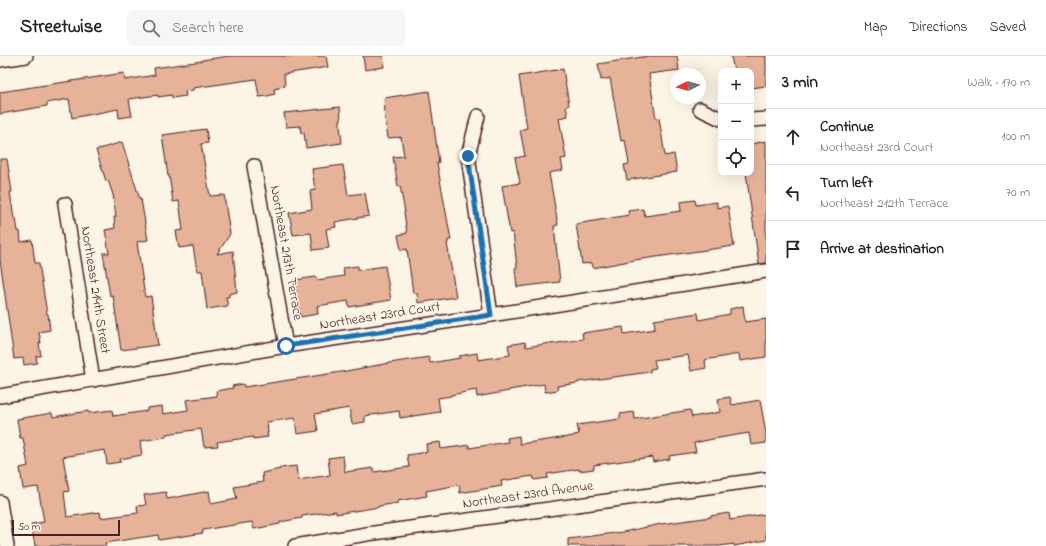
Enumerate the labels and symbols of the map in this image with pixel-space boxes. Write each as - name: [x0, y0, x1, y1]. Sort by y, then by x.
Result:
- north arrow: [670, 68, 706, 104]
- route end: [459, 147, 477, 165]
- street label: Northeast 213th Terrace: [264, 184, 308, 323]
- street label: Northeast 214th Street: [75, 225, 115, 356]
- street label: Northeast 23rd Court: [318, 296, 442, 336]
- route start: [277, 337, 295, 355]
- street label: Northeast 23rd Avenue: [461, 475, 595, 515]
- scale bar: [12, 518, 120, 537]

